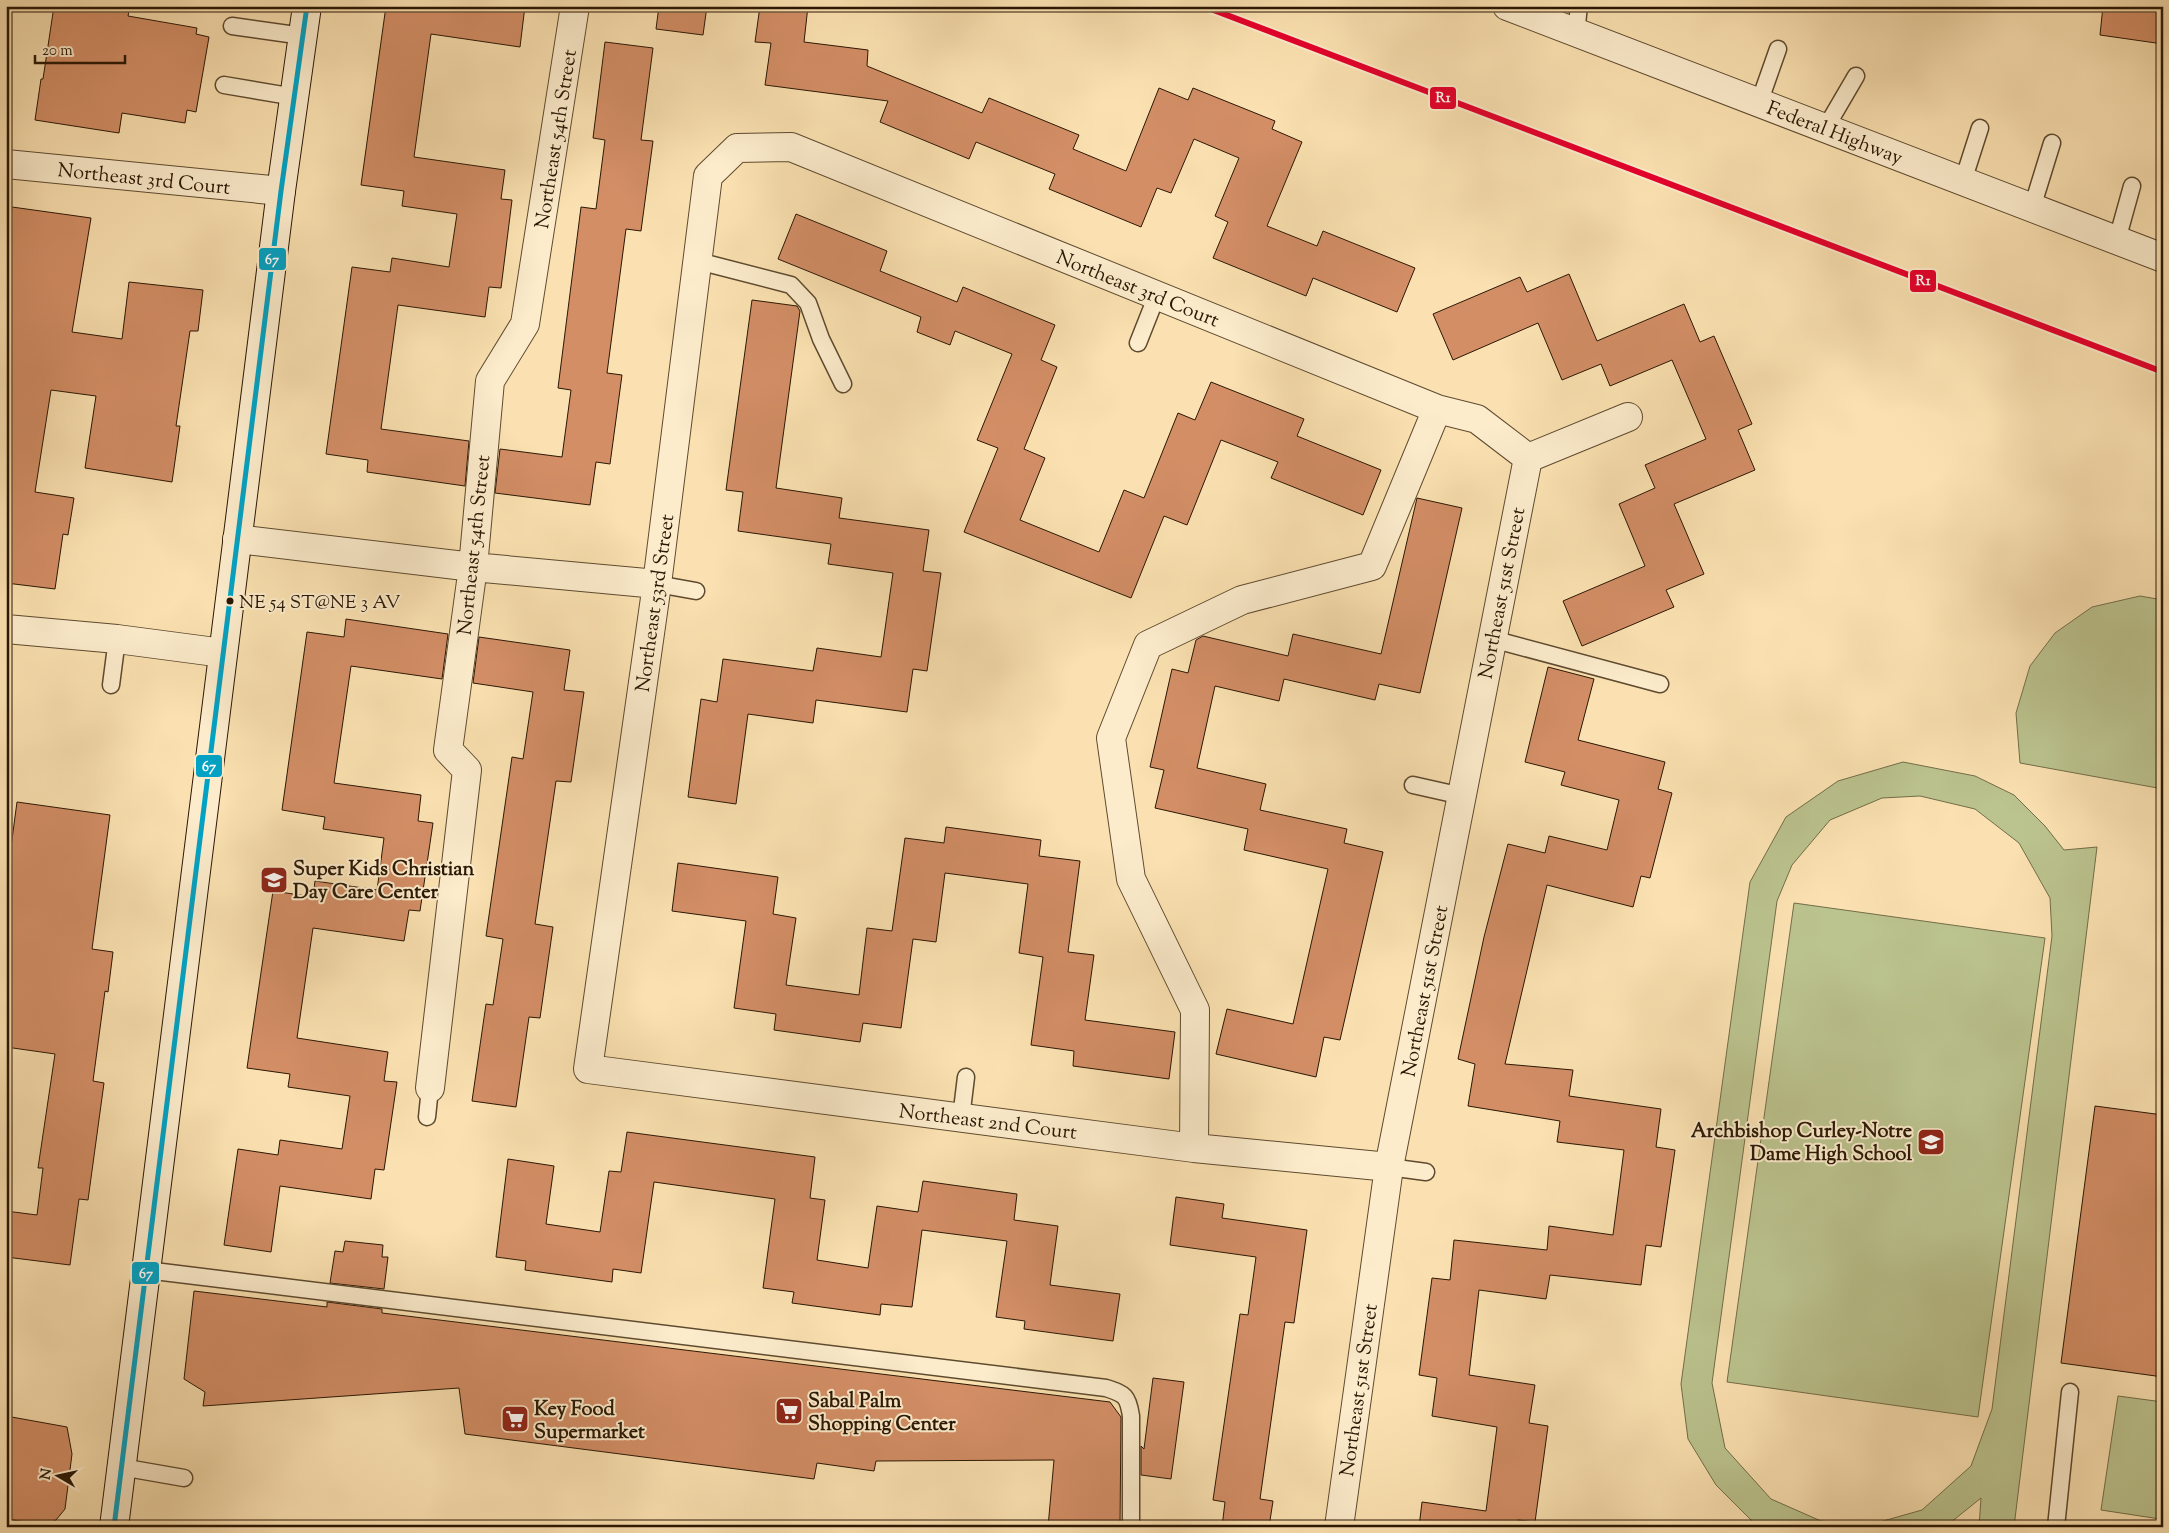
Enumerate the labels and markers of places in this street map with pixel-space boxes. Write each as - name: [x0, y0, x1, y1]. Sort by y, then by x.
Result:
- place label: NE 54 ST@NE 3 AV: [239, 590, 400, 617]
- marker: NE 54 ST@NE 3 AV: [225, 596, 235, 606]
- place label: Super Kids Christian Day Care Center: [293, 856, 475, 908]
- school or university icon: Super Kids Christian Day Care Center: [259, 865, 289, 895]
- place label: Archbishop Curley-Notre Dame High School: [1691, 1118, 1912, 1170]
- school or university icon: Archbishop Curley-Notre Dame High School: [1916, 1127, 1946, 1157]
- place label: Sabal Palm Shopping Center: [808, 1388, 956, 1440]
- place label: Key Food Supermarket: [534, 1396, 645, 1448]
- supermarket icon: Sabal Palm Shopping Center: [774, 1396, 804, 1426]
- supermarket icon: Key Food Supermarket: [500, 1404, 530, 1434]

